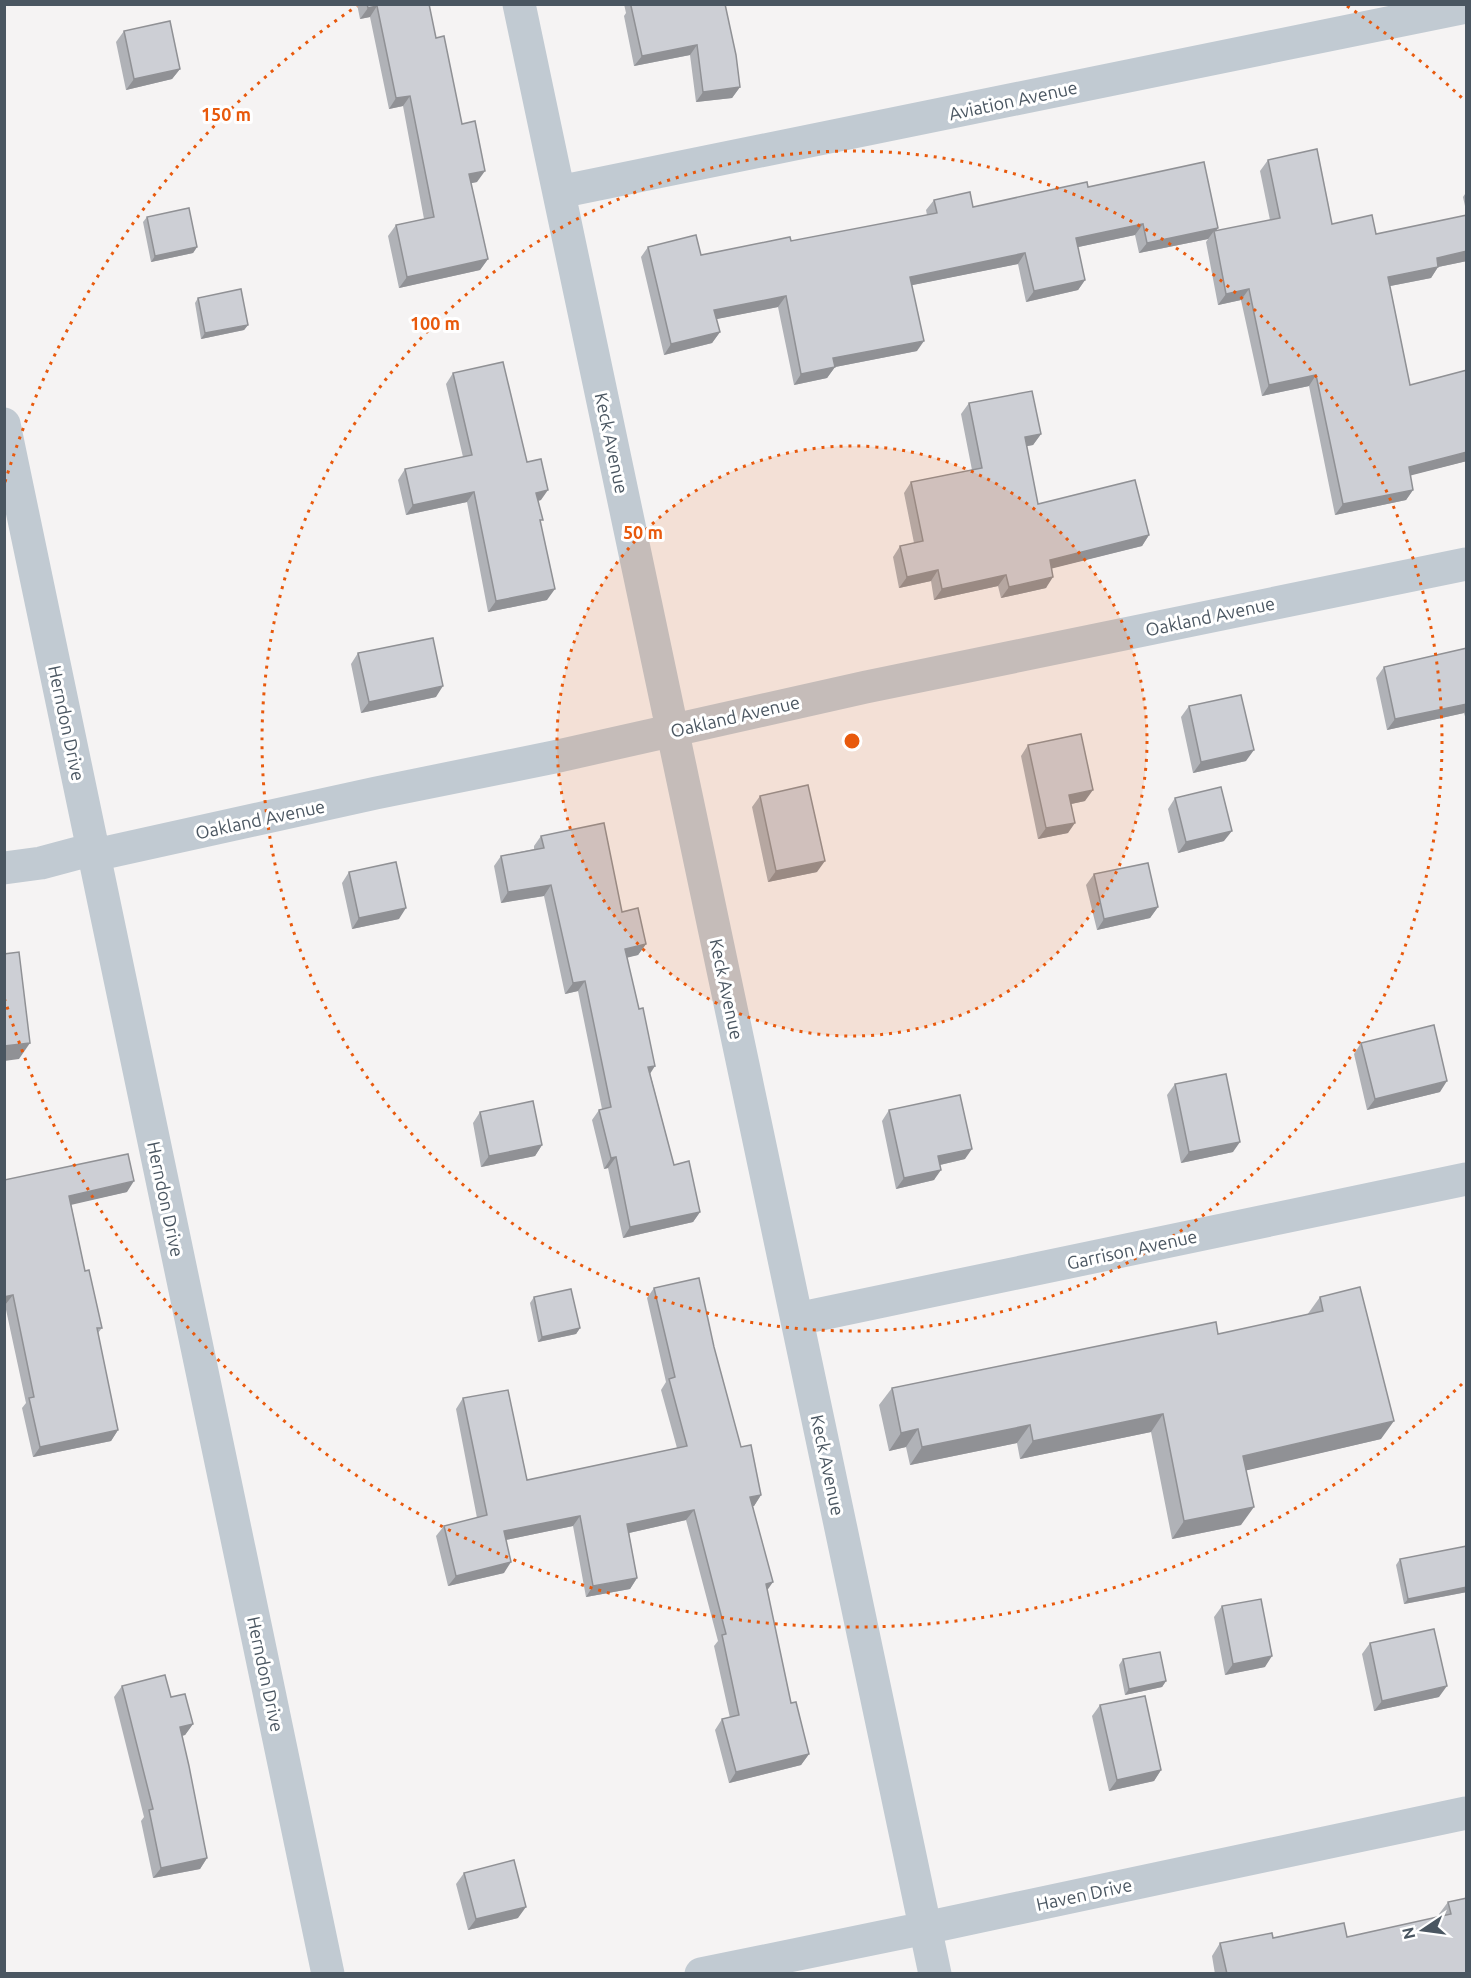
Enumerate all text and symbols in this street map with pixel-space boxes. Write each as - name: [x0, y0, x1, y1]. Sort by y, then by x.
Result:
- street label: Aviation Avenue: [947, 77, 1079, 123]
- text: 150 m: [201, 104, 251, 124]
- text: 100 m: [410, 313, 460, 333]
- street label: Keck Avenue: [592, 391, 632, 495]
- text: 50 m: [623, 522, 663, 542]
- street label: Oakland Avenue: [1143, 593, 1277, 639]
- street label: Herndon Drive: [45, 663, 89, 783]
- street label: Oakland Avenue: [668, 691, 802, 741]
- centre of rings: [842, 731, 862, 751]
- street label: Oakland Avenue: [193, 796, 327, 842]
- street label: Keck Avenue: [707, 937, 747, 1041]
- street label: Herndon Drive: [144, 1139, 188, 1259]
- street label: Garrison Avenue: [1065, 1225, 1199, 1273]
- street label: Keck Avenue: [808, 1413, 848, 1517]
- street label: Herndon Drive: [244, 1614, 288, 1734]
- street label: Haven Drive: [1034, 1874, 1134, 1914]
- north arrow: [1393, 1900, 1453, 1960]
- text: N: [1398, 1926, 1418, 1941]

